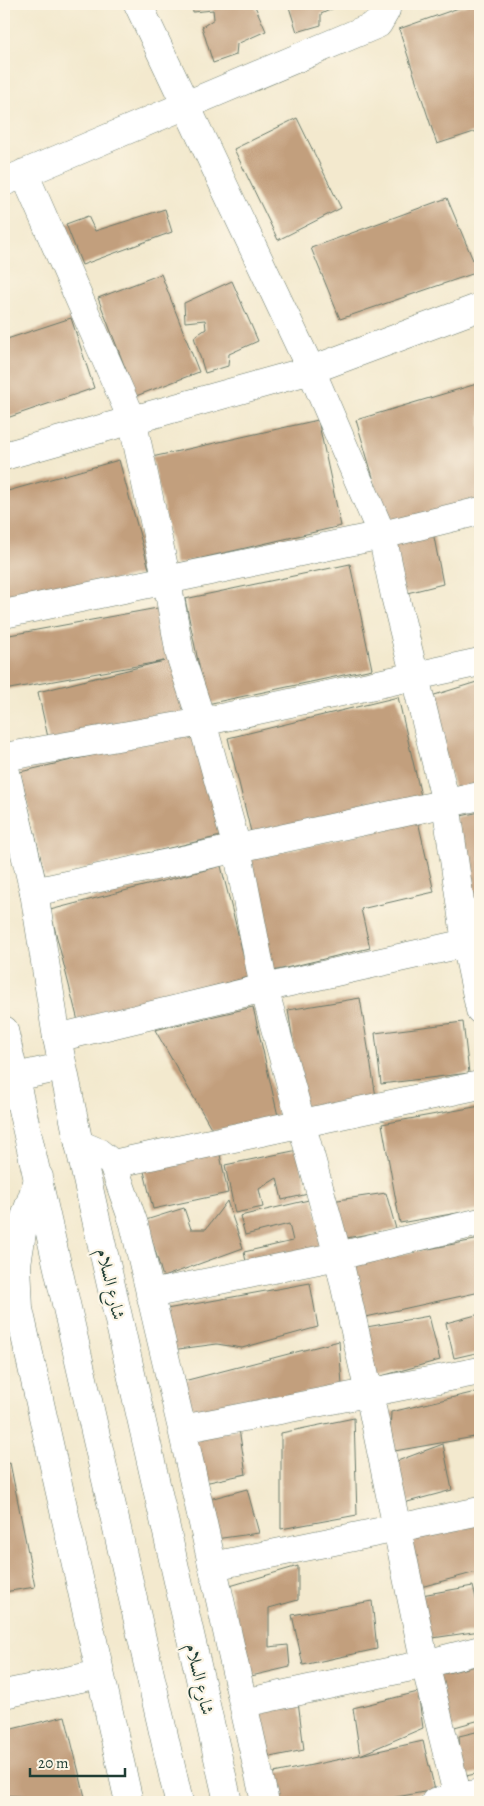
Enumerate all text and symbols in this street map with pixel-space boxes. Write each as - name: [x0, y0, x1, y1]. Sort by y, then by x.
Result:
- street label: شارع السلام: [87, 1246, 131, 1323]
- street label: شارع السلام: [176, 1641, 220, 1718]
- scale bar: [30, 1746, 125, 1778]
- text: 20 m: [38, 1753, 69, 1773]

